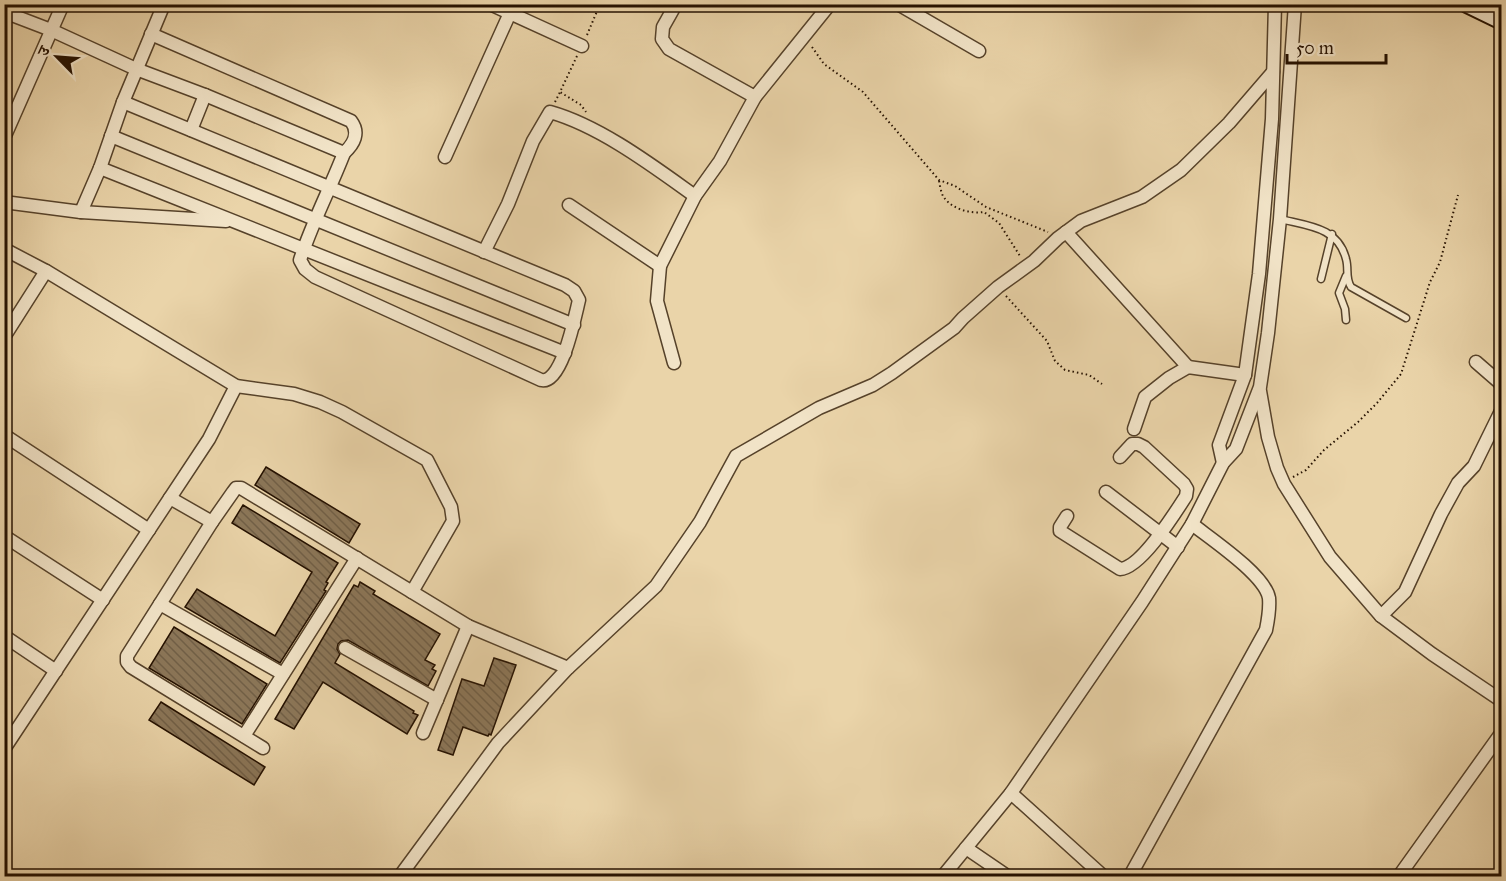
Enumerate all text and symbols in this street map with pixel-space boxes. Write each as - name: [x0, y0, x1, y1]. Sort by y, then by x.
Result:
- north arrow: [27, 27, 87, 87]
- scale bar: [1287, 27, 1386, 65]
- text: 50 m: [1296, 37, 1334, 59]
- text: उ: [33, 41, 55, 59]

